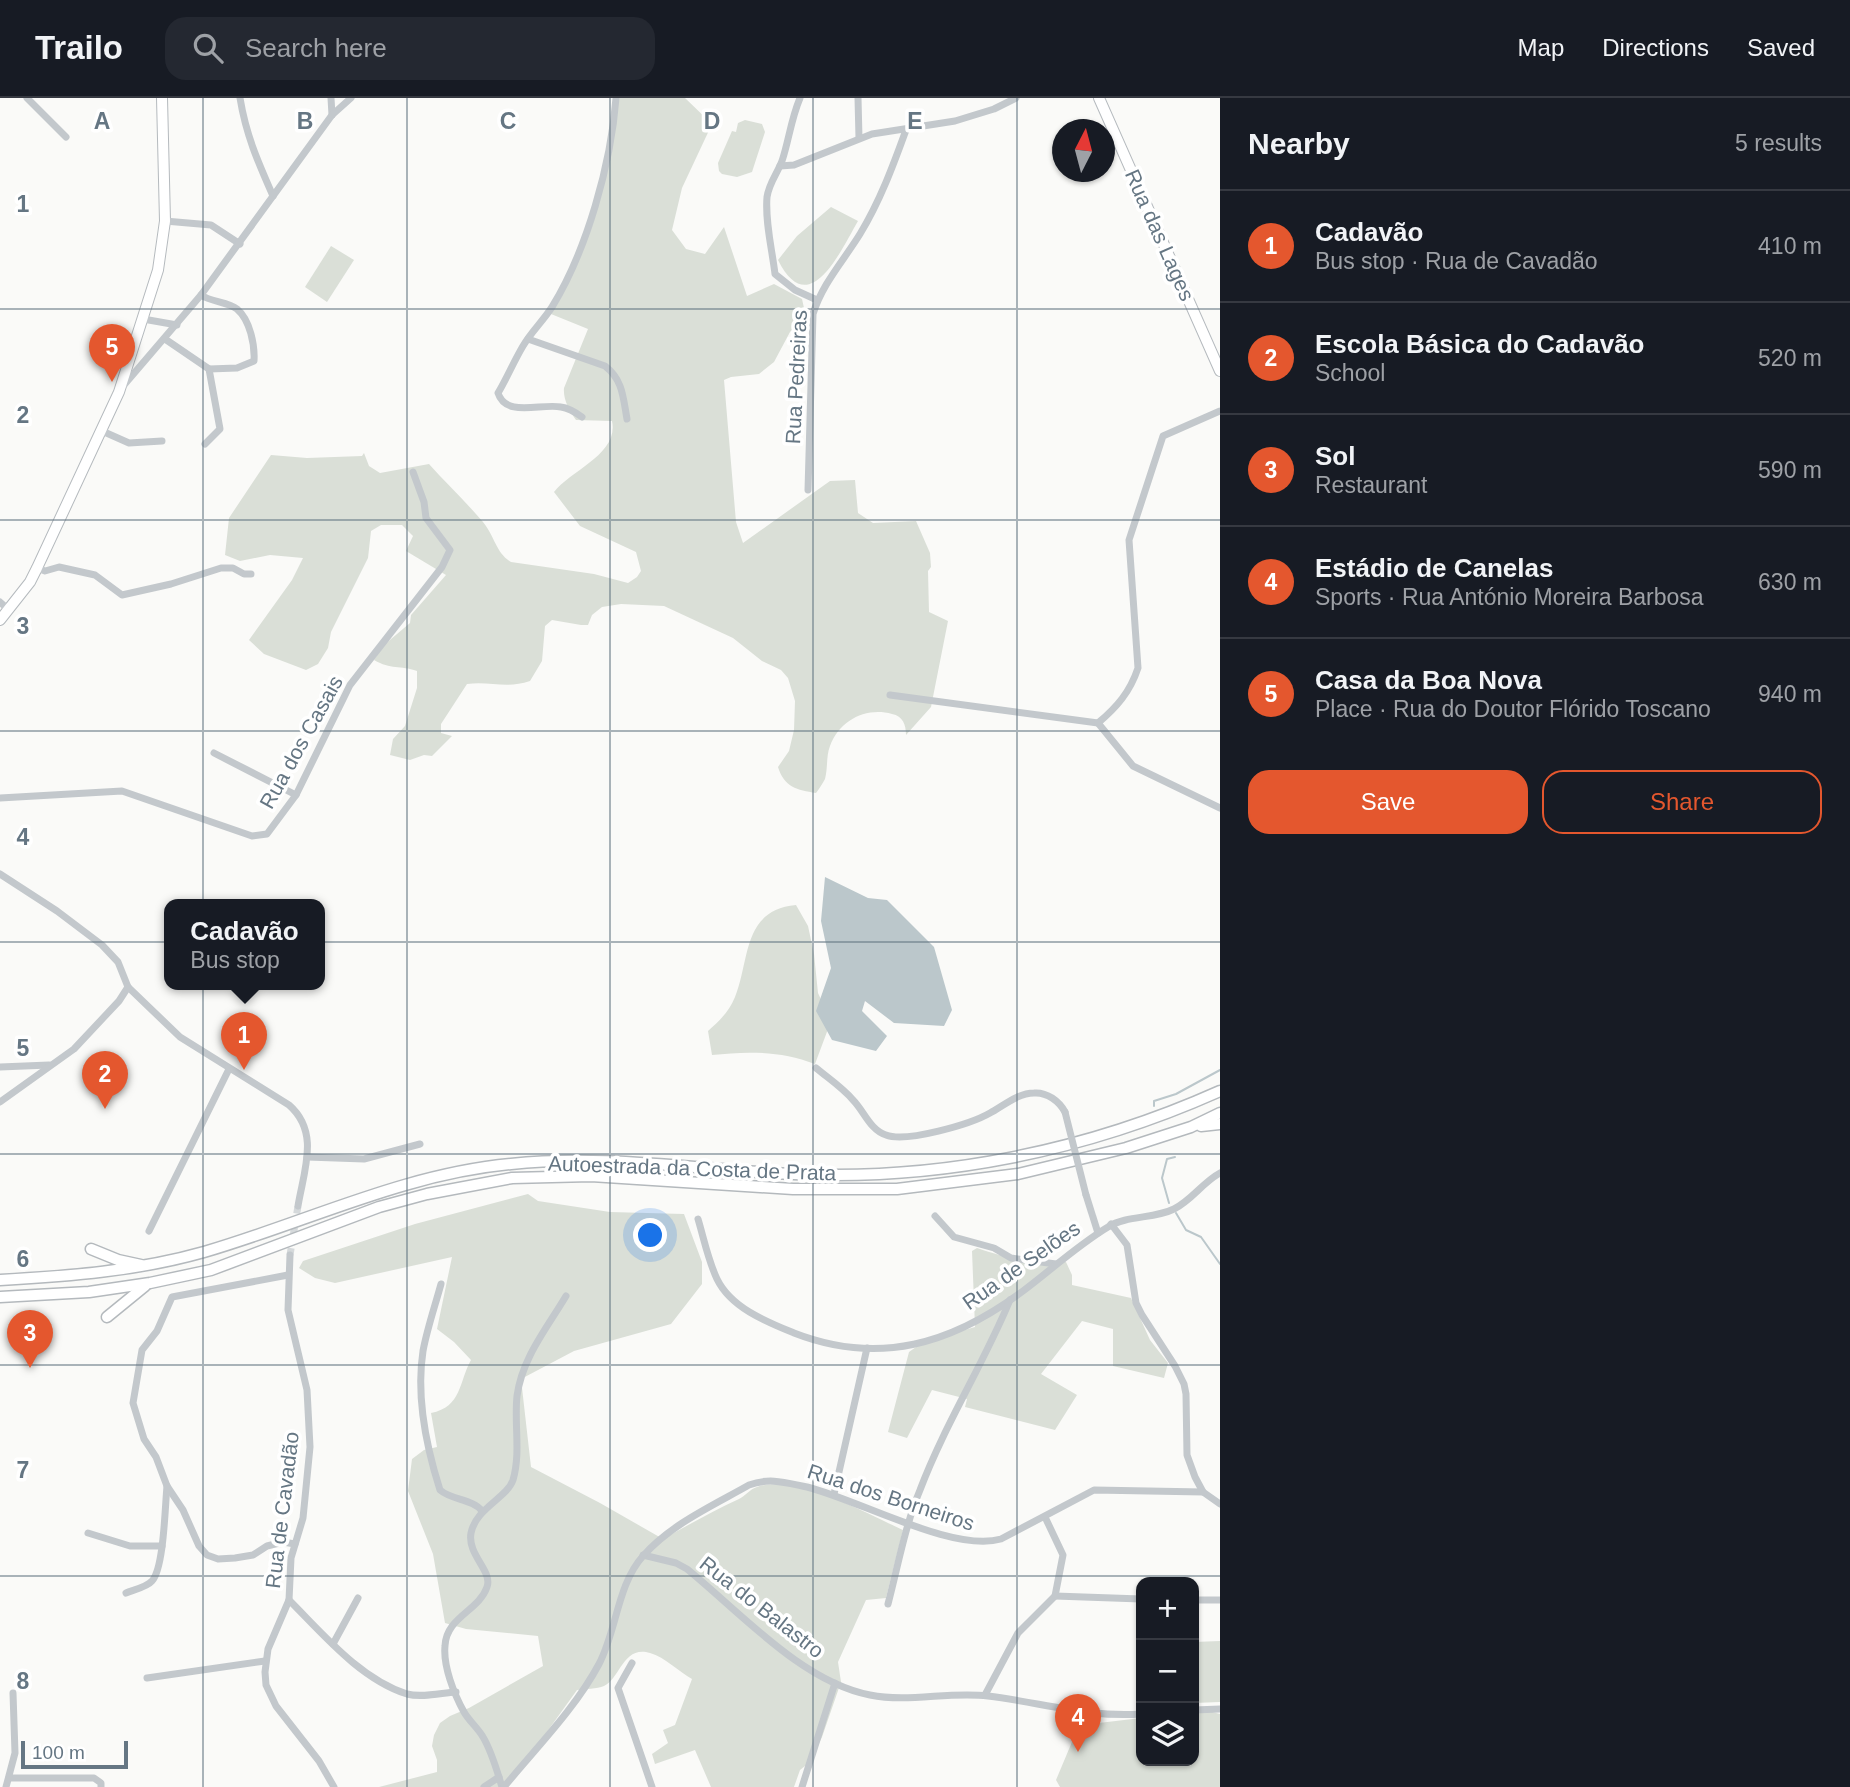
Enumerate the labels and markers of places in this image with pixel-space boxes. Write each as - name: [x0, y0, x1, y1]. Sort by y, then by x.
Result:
- pin: 5: [89, 324, 135, 382]
- pin: 1: [221, 1012, 267, 1070]
- pin: 2: [82, 1051, 128, 1109]
- pin: 3: [7, 1310, 53, 1368]
- pin: 4: [1055, 1694, 1101, 1752]

